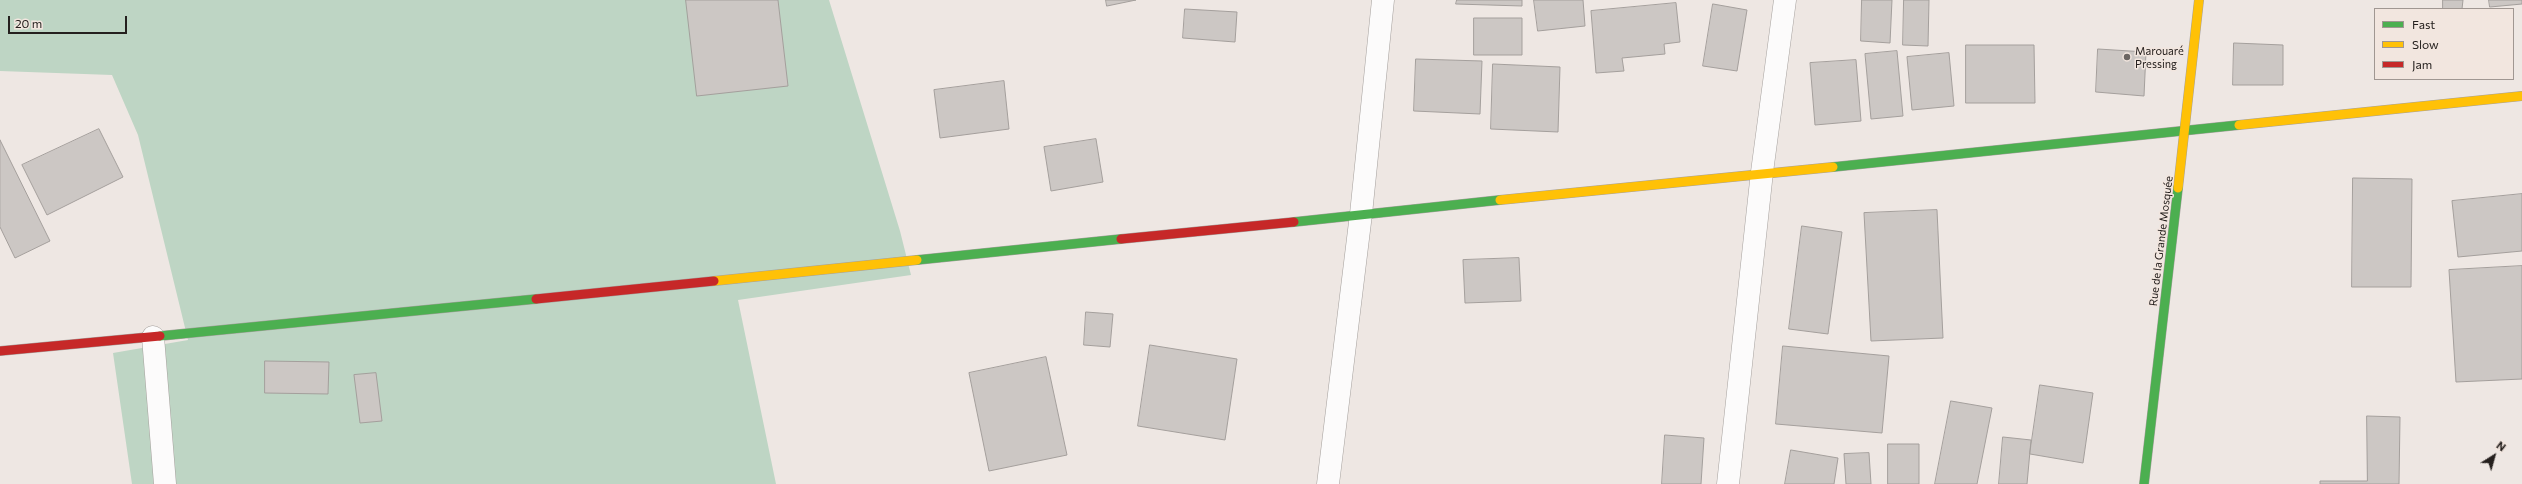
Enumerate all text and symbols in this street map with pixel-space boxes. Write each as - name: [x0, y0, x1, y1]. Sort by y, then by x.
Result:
- scale bar: [10, 8, 129, 34]
- legend: [2374, 8, 2514, 80]
- text: 20 m: [15, 16, 42, 30]
- text: Fast: [2412, 17, 2435, 31]
- text: Slow: [2412, 37, 2439, 51]
- place label: Marouaré Pressing: [2135, 44, 2184, 70]
- marker: Marouaré Pressing: [2122, 52, 2132, 62]
- text: Jam: [2412, 57, 2432, 71]
- street label: Rue de la Grande Mosquée: [2146, 175, 2176, 307]
- north arrow: [2474, 436, 2514, 476]
- text: N: [2494, 438, 2509, 454]

